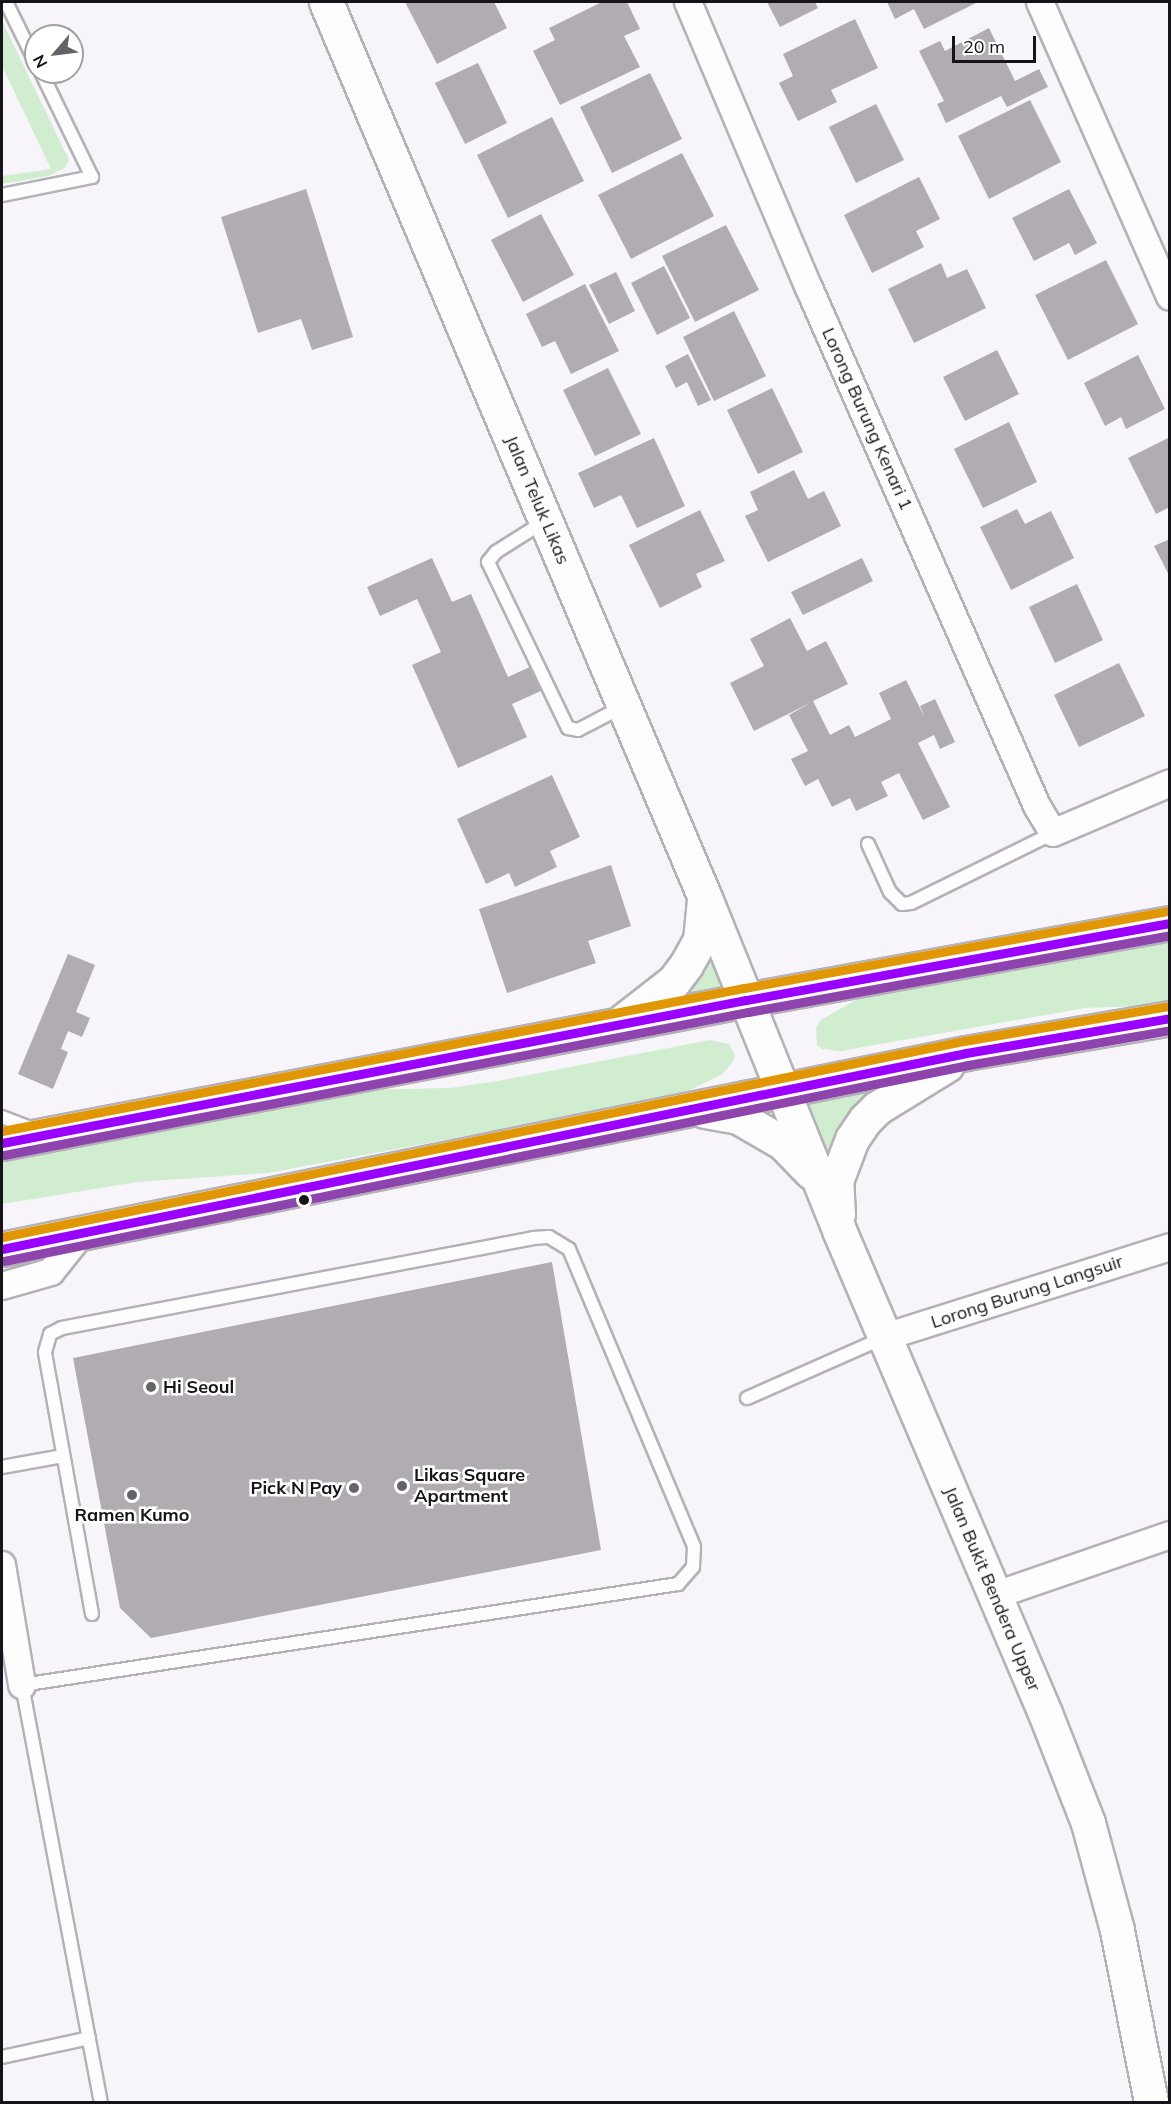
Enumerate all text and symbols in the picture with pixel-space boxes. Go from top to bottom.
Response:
north arrow [24,24,84,84]
scale bar [955,24,1039,62]
text: 20 m [963,35,1005,58]
text: N [28,51,52,72]
street label: Lorong Burung Kenari 1 [817,325,917,513]
street label: Jalan Teluk Likas [500,432,574,568]
unlabelled marker [298,1194,310,1206]
street label: Lorong Burung Langsuir [928,1251,1126,1333]
place label: Hi Seoul [163,1376,234,1398]
marker: Hi Seoul [144,1380,158,1394]
place label: Likas Square Apartment [414,1465,525,1508]
place label: Pick N Pay [250,1477,342,1499]
marker: Likas Square Apartment [395,1479,409,1493]
marker: Pick N Pay [347,1481,361,1495]
street label: Jalan Bukit Bendera Upper [939,1483,1045,1695]
marker: Ramen Kumo [125,1488,139,1502]
place label: Ramen Kumo [75,1504,189,1526]

